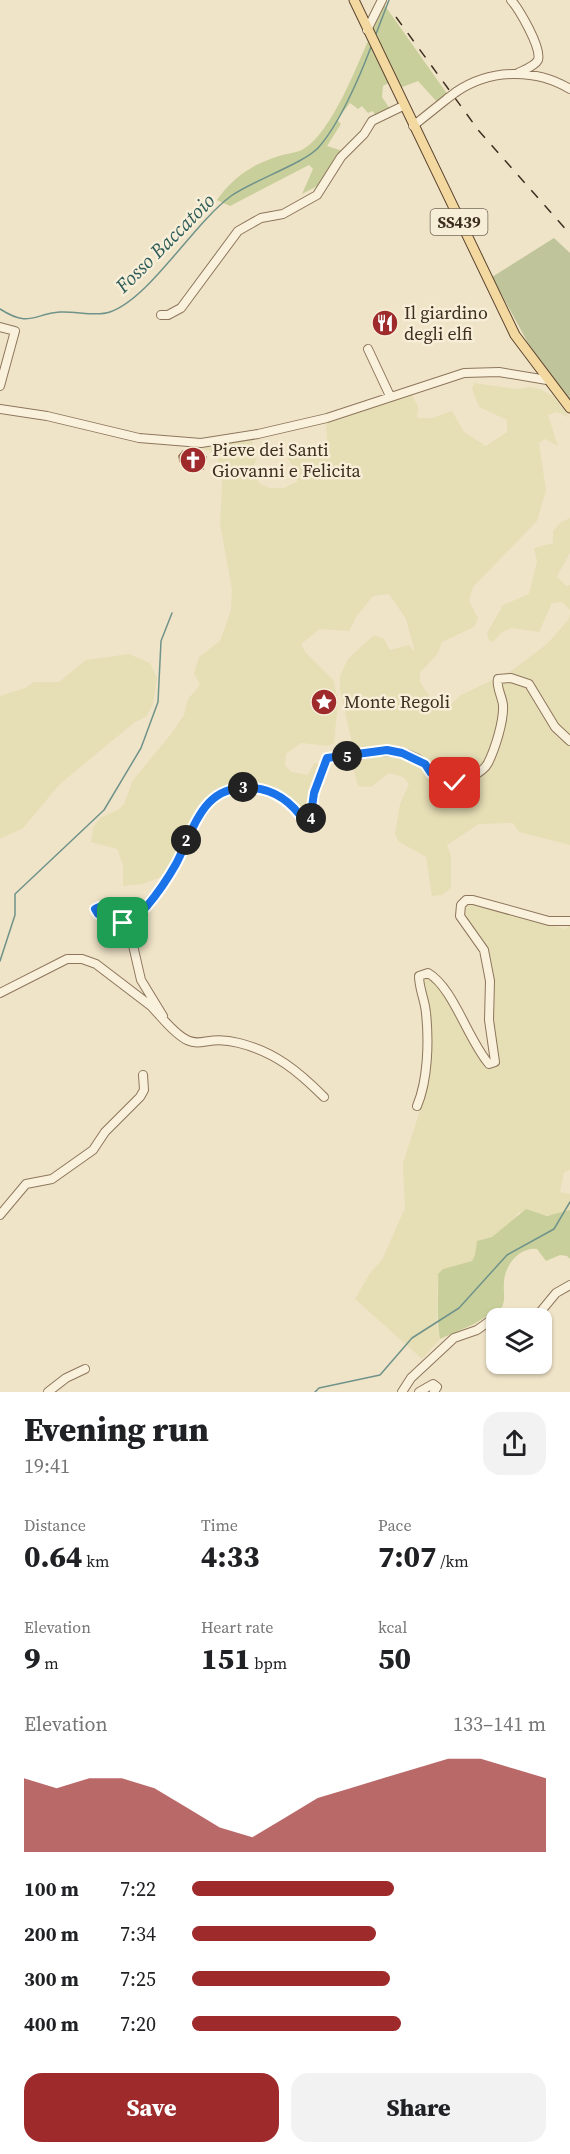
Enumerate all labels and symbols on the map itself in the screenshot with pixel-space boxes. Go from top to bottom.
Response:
water label: Fosso Baccatoio [108,187,221,300]
road number: SS439 [430,209,488,235]
place label: Il giardino degli elfi [404,300,488,346]
restaurant icon: Il giardino degli elfi [370,308,400,338]
place label: Pieve dei Santi Giovanni e Felicita [212,437,362,483]
church icon: Pieve dei Santi Giovanni e Felicita [178,445,208,475]
place icon: Monte Regoli [309,687,339,717]
place label: Monte Regoli [344,689,450,714]
pin: 5 [332,741,362,771]
pin [429,757,480,808]
pin: 3 [228,772,258,802]
pin: 4 [296,803,326,833]
pin: 2 [171,825,201,855]
pin [97,897,148,948]

